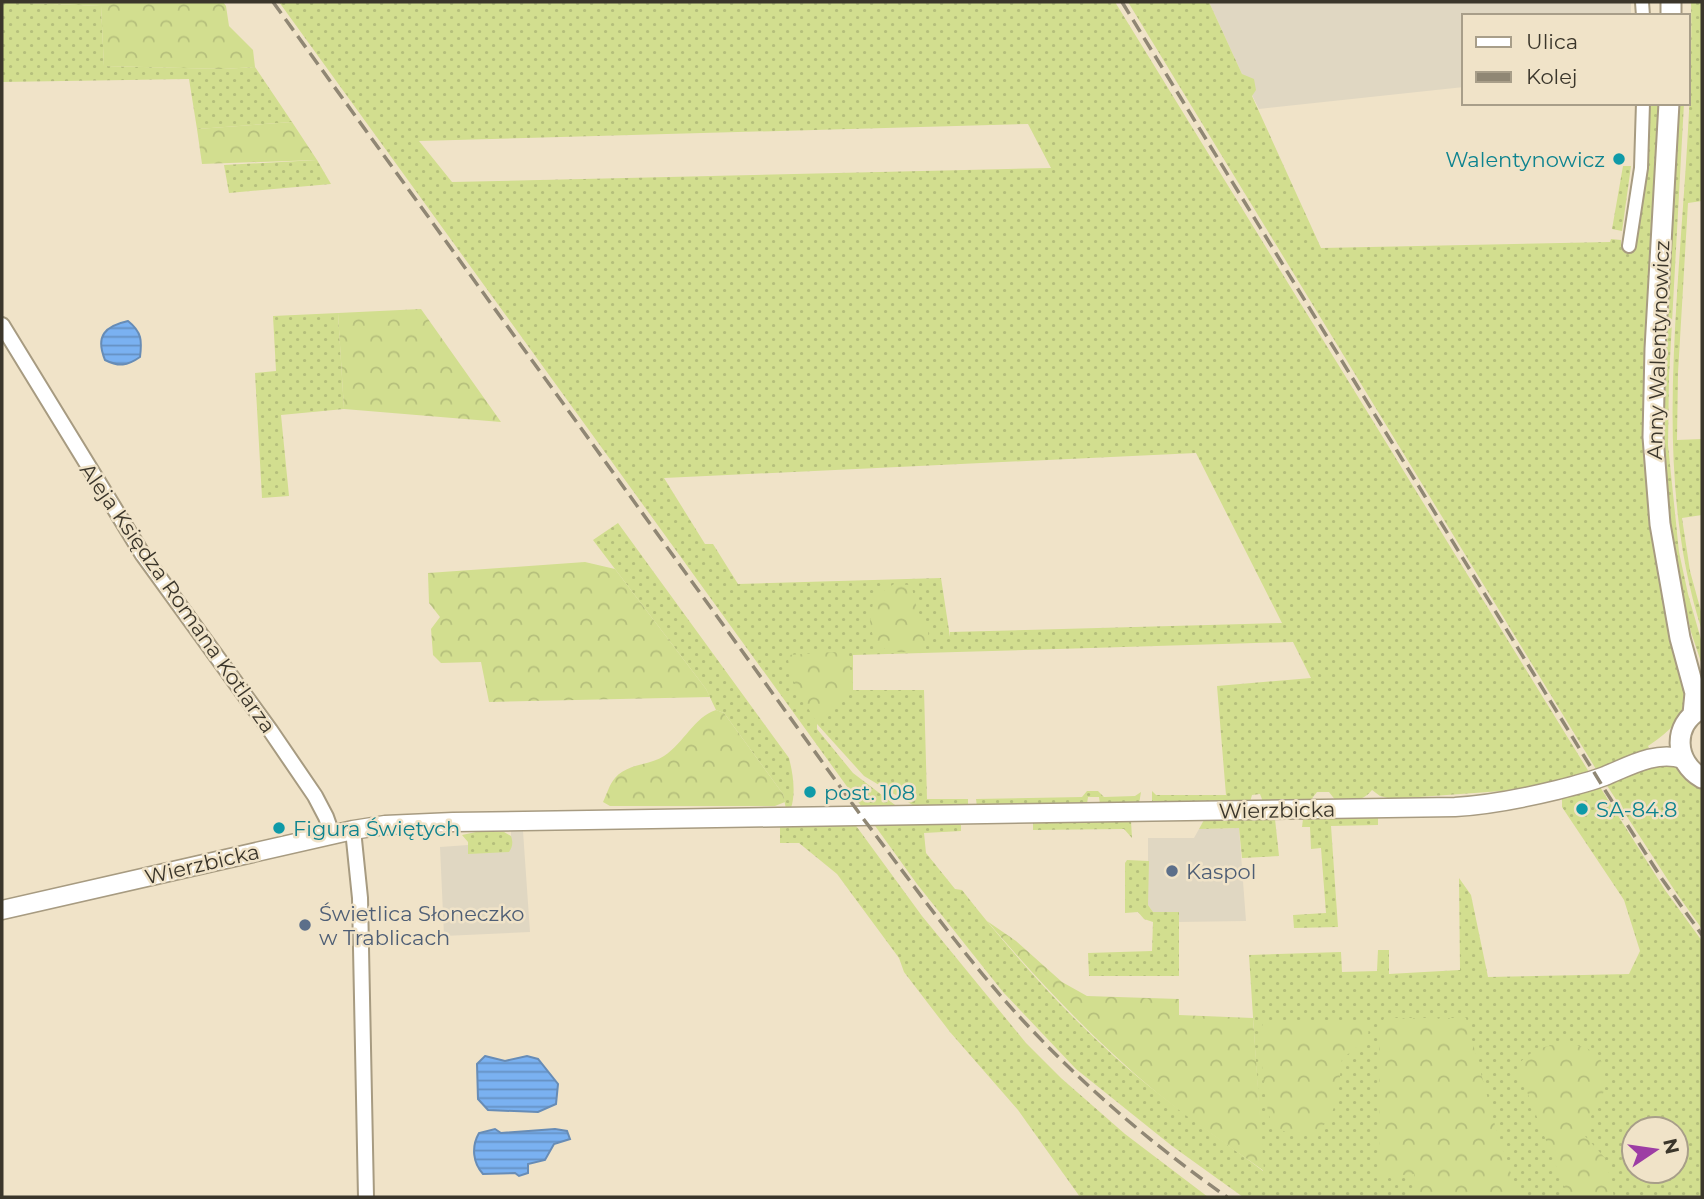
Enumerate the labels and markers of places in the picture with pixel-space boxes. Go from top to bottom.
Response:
place label: Walentynowicz [1445,147,1605,172]
marker: Walentynowicz [1611,151,1627,167]
place label: post. 108 [824,780,915,805]
marker: post. 108 [802,784,818,800]
place label: SA-84.8 [1596,797,1677,822]
marker: SA-84.8 [1574,801,1590,817]
place label: Figura Świętych [293,816,460,841]
marker: Figura Świętych [271,820,287,836]
place label: Kaspol [1186,859,1256,884]
marker: Kaspol [1164,863,1180,879]
place label: Świetlica Słoneczko w Trablicach [319,901,525,950]
marker: Świetlica Słoneczko w Trablicach [297,917,313,933]

